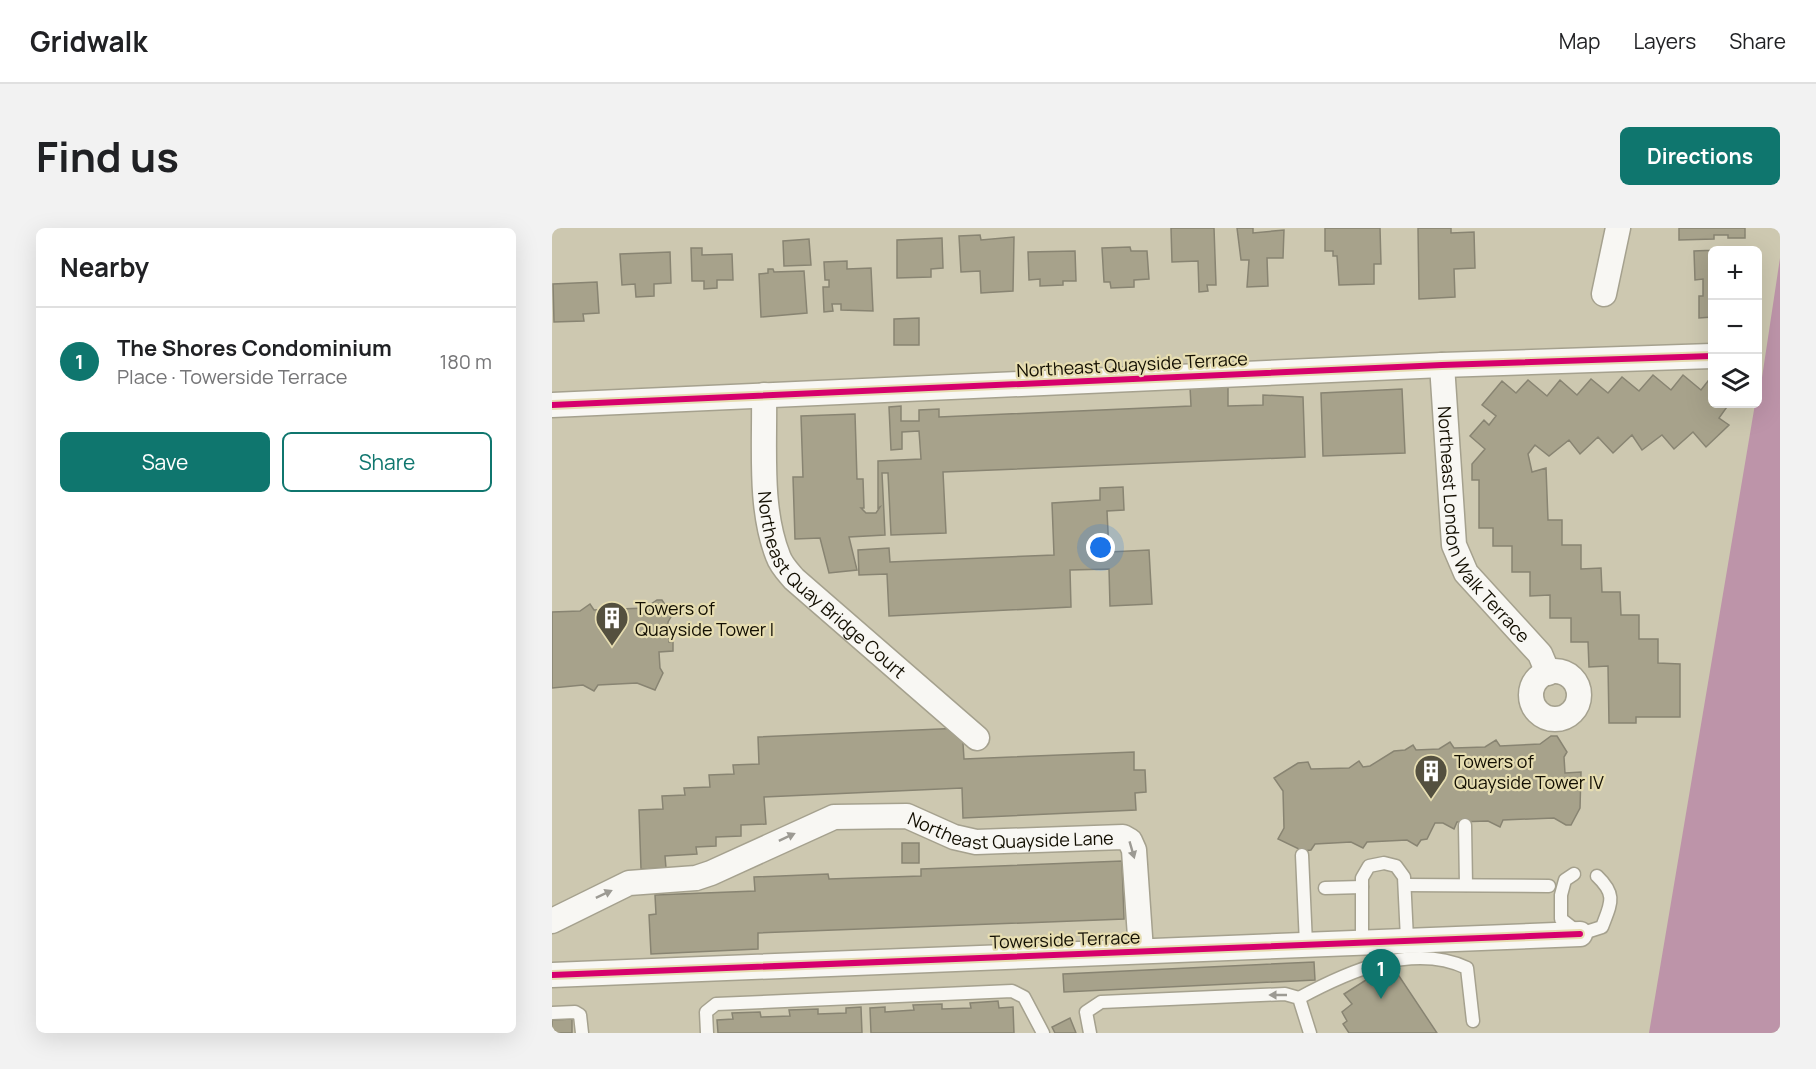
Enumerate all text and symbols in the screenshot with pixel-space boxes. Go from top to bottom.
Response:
text: Gridwalk [30,22,147,60]
text: Map [1559,27,1600,55]
text: Layers [1633,27,1696,55]
text: Share [1729,27,1786,55]
text: Find us [36,127,179,185]
button: Directions [1620,127,1780,185]
map controls [1708,246,1762,408]
button: + [1708,246,1762,300]
text: Nearby [60,249,149,285]
button: − [1708,300,1762,354]
text: The Shores Condominium [117,333,392,363]
street label: Northeast Quayside Terrace [1016,346,1248,382]
text: 1 [75,348,84,375]
text: 180 m [439,348,492,375]
button: layers [1708,354,1762,408]
text: Place · Towerside Terrace [117,363,347,390]
street label: Northeast London Walk Terrace [1433,405,1536,648]
button: Save [60,432,270,492]
button: Share [282,432,492,492]
street label: Northeast Quay Bridge Court [753,490,911,683]
your location [1086,533,1115,562]
place label: Towers of Quayside Tower I [635,596,774,641]
building icon: Towers of Quayside Tower I [594,600,630,647]
place label: Towers of Quayside Tower IV [1454,749,1604,794]
building icon: Towers of Quayside Tower IV [1413,753,1449,800]
street label: Northeast Quayside Lane [904,806,1114,854]
one-way arrow [779,833,796,842]
one-way arrow [1128,841,1137,859]
one-way arrow [595,890,612,899]
street label: Towerside Terrace [989,924,1141,954]
pin: 1 [1362,950,1400,999]
one-way arrow [1268,990,1287,1000]

